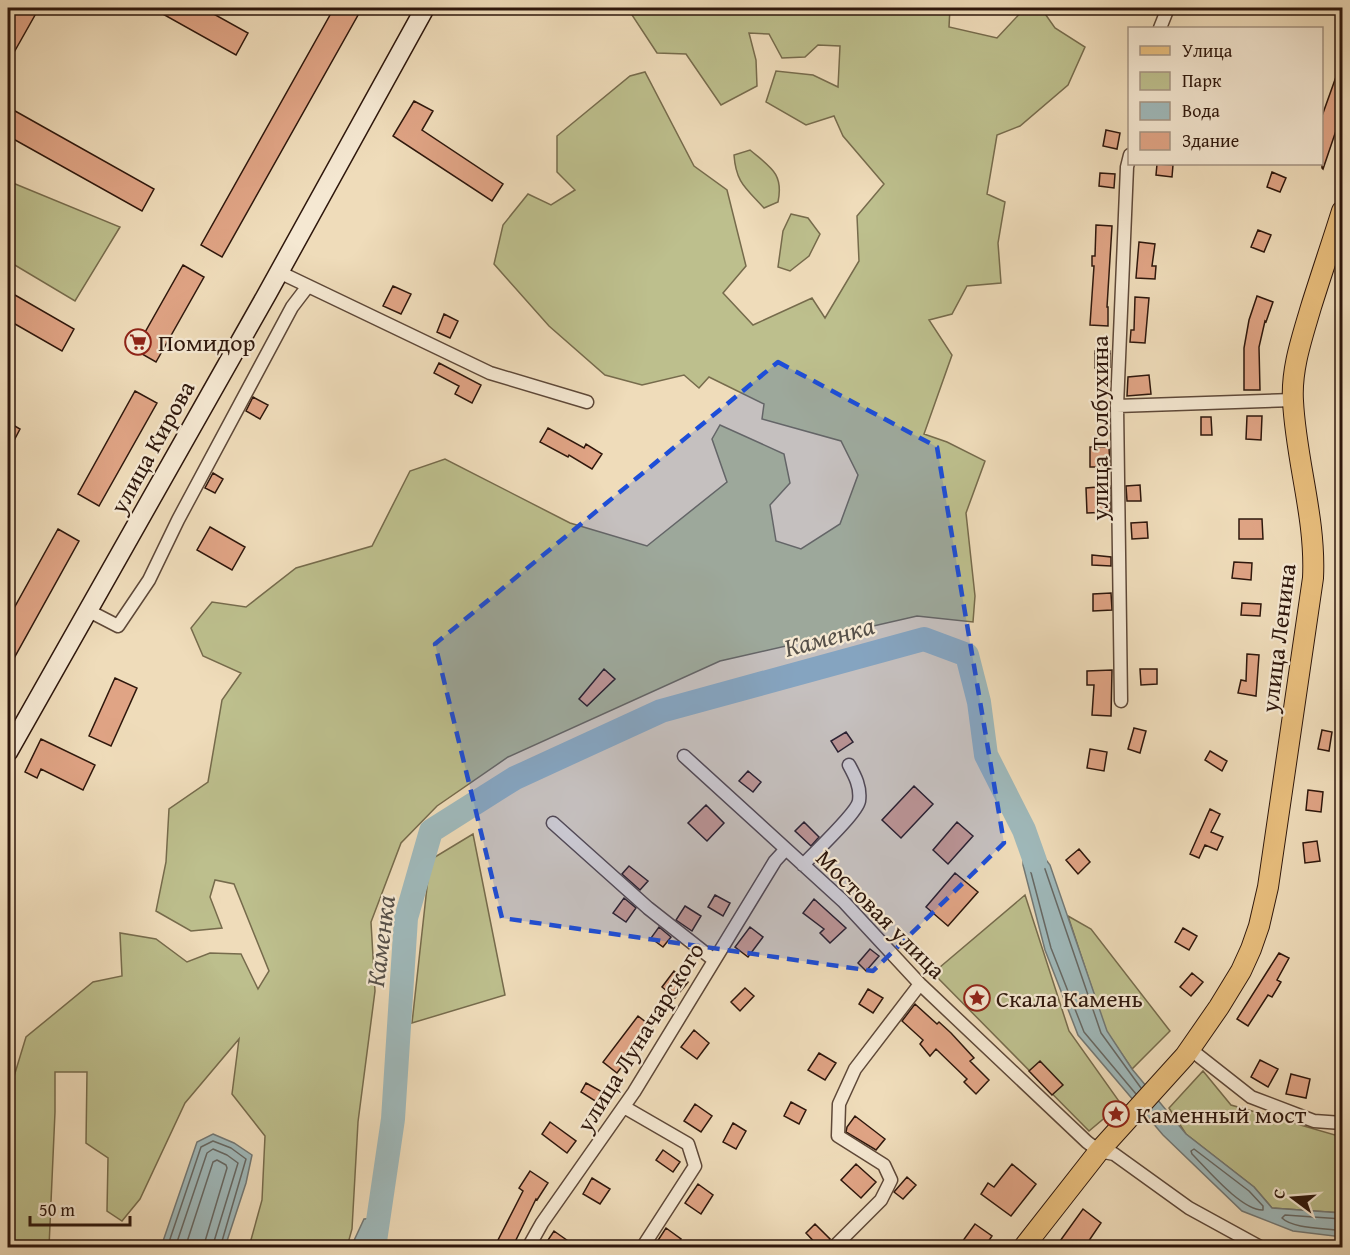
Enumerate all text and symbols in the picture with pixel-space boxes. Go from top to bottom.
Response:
legend [1128,27,1323,165]
text: Улица [1182,37,1233,64]
text: Парк [1182,67,1222,94]
text: Вода [1182,97,1220,124]
text: Здание [1182,127,1239,154]
place label: Помидор [158,325,255,360]
supermarket icon: Помидор [123,327,153,357]
street label: улица Толбухина [1082,335,1117,522]
street label: улица Кирова [100,374,203,521]
street label: улица Ленина [1251,561,1305,716]
water label: Каменка [780,605,878,667]
street label: Мостовая улица [808,841,954,987]
water label: Каменка [355,893,405,989]
street label: улица Луначарского [567,935,713,1140]
place label: Скала Камень [996,981,1143,1016]
place icon: Скала Камень [962,983,992,1013]
place label: Каменный мост [1136,1097,1307,1132]
place icon: Каменный мост [1101,1099,1131,1129]
north arrow [1263,1168,1323,1228]
text: С [1266,1186,1291,1202]
scale bar [30,1189,130,1227]
text: 50 m [39,1196,75,1223]

